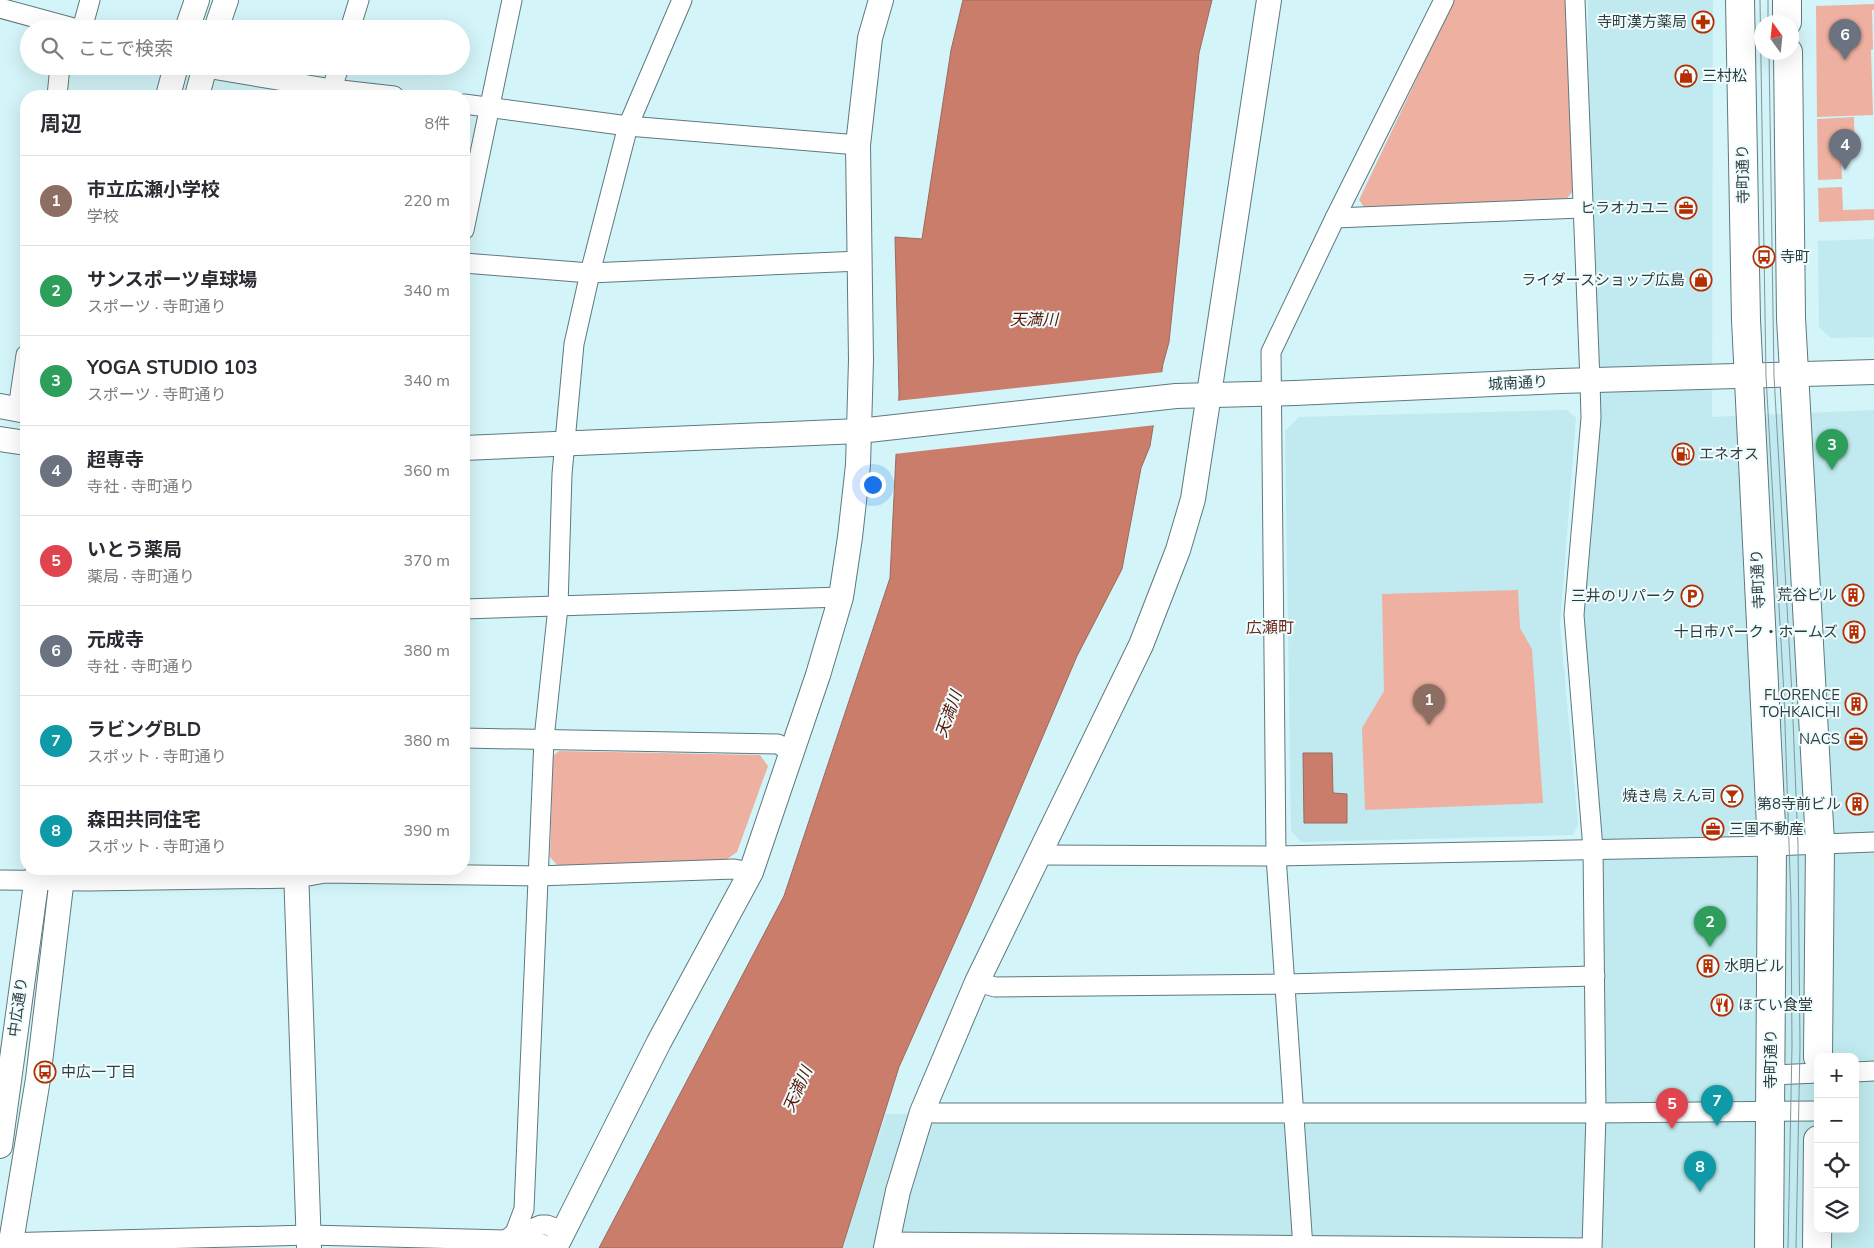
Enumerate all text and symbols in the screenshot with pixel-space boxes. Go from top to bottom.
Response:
pharmacy icon: 寺町漢方薬局 [1691,10,1715,34]
place label: 寺町漢方薬局 [1597,12,1687,32]
north arrow [1754,15,1799,60]
pin: 6 [1829,19,1861,60]
search box [20,20,470,75]
icon: search [38,34,66,62]
text: ここで検索 [78,36,173,62]
shop icon: 三村松 [1674,64,1698,88]
place label: 三村松 [1702,66,1747,86]
text: 周辺 [40,110,82,138]
text: 8件 [424,113,450,135]
pin: 4 [1829,129,1861,170]
street label: 寺町通り [1732,144,1754,204]
text: 市立広瀬小学校 [87,177,220,203]
text: 1 [51,190,61,212]
text: 220 m [403,190,450,212]
office icon: ヒラオカユニ [1674,196,1698,220]
place label: ヒラオカユニ [1580,198,1670,218]
text: 学校 [87,206,119,228]
bus stop icon: 寺町 [1752,245,1776,269]
place label: 寺町 [1780,247,1810,267]
text: サンスポーツ卓球場 [87,267,257,293]
shop icon: ライダースショップ広島 [1689,268,1713,292]
place label: ライダースショップ広島 [1521,270,1685,290]
text: 2 [51,280,61,302]
text: 340 m [403,280,450,302]
text: スポーツ · 寺町通り [87,296,227,318]
water label: 天満川 [1010,309,1060,331]
text: YOGA STUDIO 103 [87,355,258,381]
text: 3 [51,370,61,392]
text: 340 m [403,370,450,392]
street label: 城南通り [1488,371,1548,395]
text: スポーツ · 寺町通り [87,384,227,406]
pin: 3 [1816,429,1848,470]
fuel station icon: エネオス [1671,442,1695,466]
place label: エネオス [1699,444,1759,464]
text: 超専寺 [87,447,144,473]
text: 4 [51,460,61,482]
text: 360 m [403,460,450,482]
your location [860,472,886,498]
text: 寺社 · 寺町通り [87,476,195,498]
text: いとう薬局 [87,537,182,563]
street label: 寺町通り [1746,549,1770,609]
text: 5 [51,550,61,572]
text: 370 m [403,550,450,572]
text: 薬局 · 寺町通り [87,566,195,588]
building icon: 荒谷ビル [1841,583,1865,607]
parking icon: 三井のリパーク [1680,584,1704,608]
place label: 荒谷ビル [1777,585,1837,605]
place label: 三井のリパーク [1571,586,1676,606]
district label: 広瀬町 [1246,617,1294,639]
building icon: 十日市パーク・ホームズ [1842,620,1866,644]
place label: 十日市パーク・ホームズ [1674,622,1838,642]
text: 元成寺 [87,627,144,653]
text: 6 [51,640,61,662]
text: 380 m [403,640,450,662]
text: 寺社 · 寺町通り [87,656,195,678]
pin: 1 [1413,684,1445,725]
place label: FLORENCE TOHKAICHI [1760,685,1840,722]
water label: 天満川 [930,686,968,741]
building icon: FLORENCE TOHKAICHI [1844,692,1868,716]
text: ラビングBLD [87,717,201,743]
office icon: NACS [1844,727,1868,751]
place label: NACS [1799,729,1840,749]
text: 7 [51,730,61,752]
text: 380 m [403,730,450,752]
text: スポット · 寺町通り [87,746,227,768]
bar icon: 焼き鳥 えん司 [1720,784,1744,808]
place label: 焼き鳥 えん司 [1622,786,1716,806]
building icon: 第8寺前ビル [1845,792,1869,816]
place label: 第8寺前ビル [1757,794,1841,814]
text: 森田共同住宅 [87,807,201,833]
office icon: 三国不動産 [1701,817,1725,841]
place label: 三国不動産 [1729,819,1804,839]
text: 8 [51,820,61,842]
text: 390 m [403,820,450,842]
text: スポット · 寺町通り [87,836,227,858]
pin: 2 [1694,906,1726,947]
building icon: 水明ビル [1696,954,1720,978]
place label: 水明ビル [1724,956,1784,976]
street label: 中広通り [4,976,32,1038]
restaurant icon: ほてい食堂 [1710,993,1734,1017]
place label: ほてい食堂 [1738,995,1813,1015]
street label: 寺町通り [1761,1029,1781,1089]
map controls [1814,1053,1859,1233]
button: + [1814,1053,1859,1098]
bus stop icon: 中広一丁目 [33,1060,57,1084]
water label: 天満川 [778,1061,819,1116]
place label: 中広一丁目 [61,1062,136,1082]
pin: 7 [1701,1085,1733,1126]
pin: 5 [1656,1088,1688,1129]
button: − [1814,1098,1859,1143]
button: locate [1814,1143,1859,1188]
pin: 8 [1684,1151,1716,1192]
button: layers [1814,1188,1859,1233]

